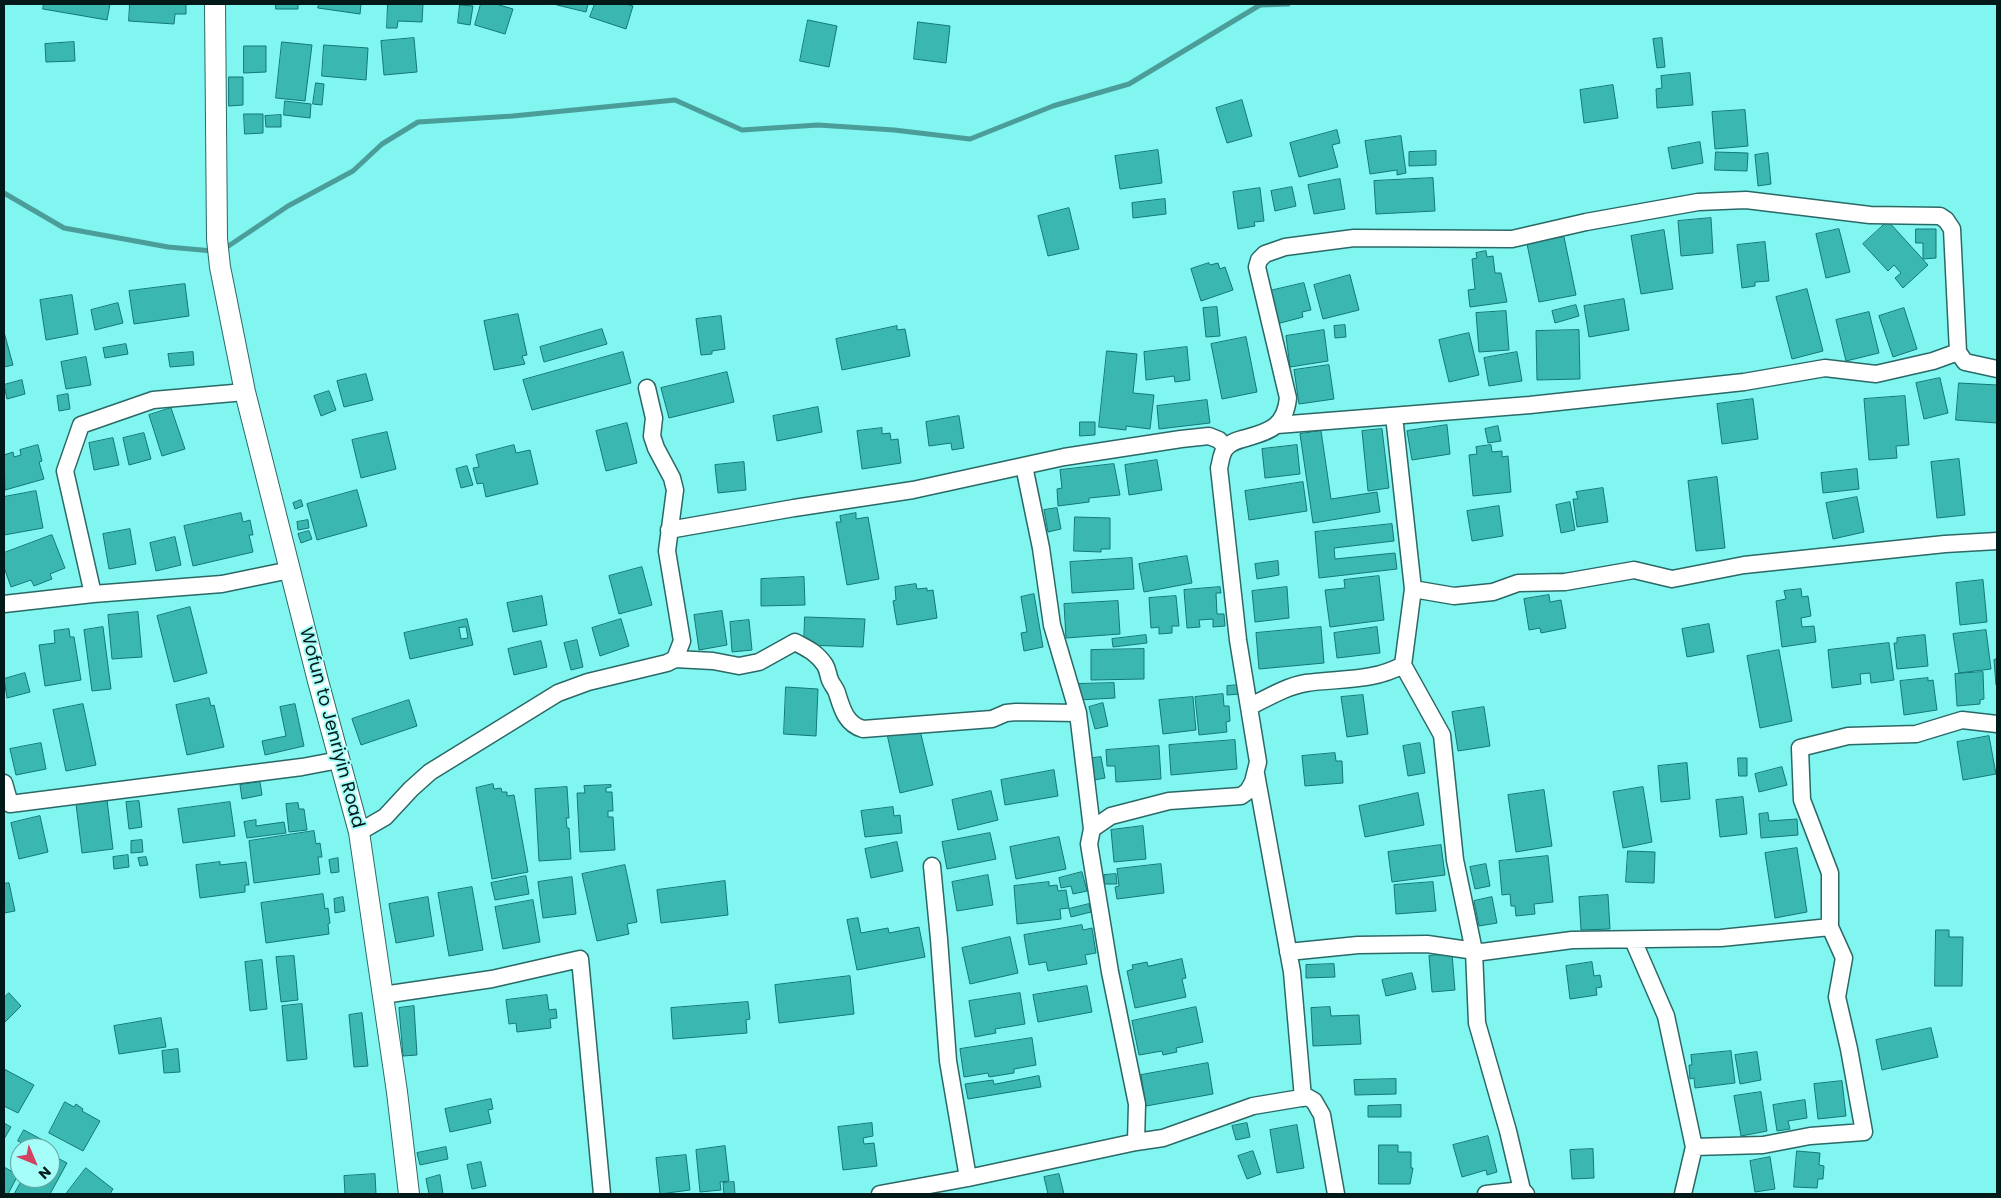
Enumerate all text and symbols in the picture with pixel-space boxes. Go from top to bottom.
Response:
street label: Wofun to Jenriyin Road [294,625,368,831]
north arrow [10,1138,60,1188]
text: N [34,1162,56,1184]

